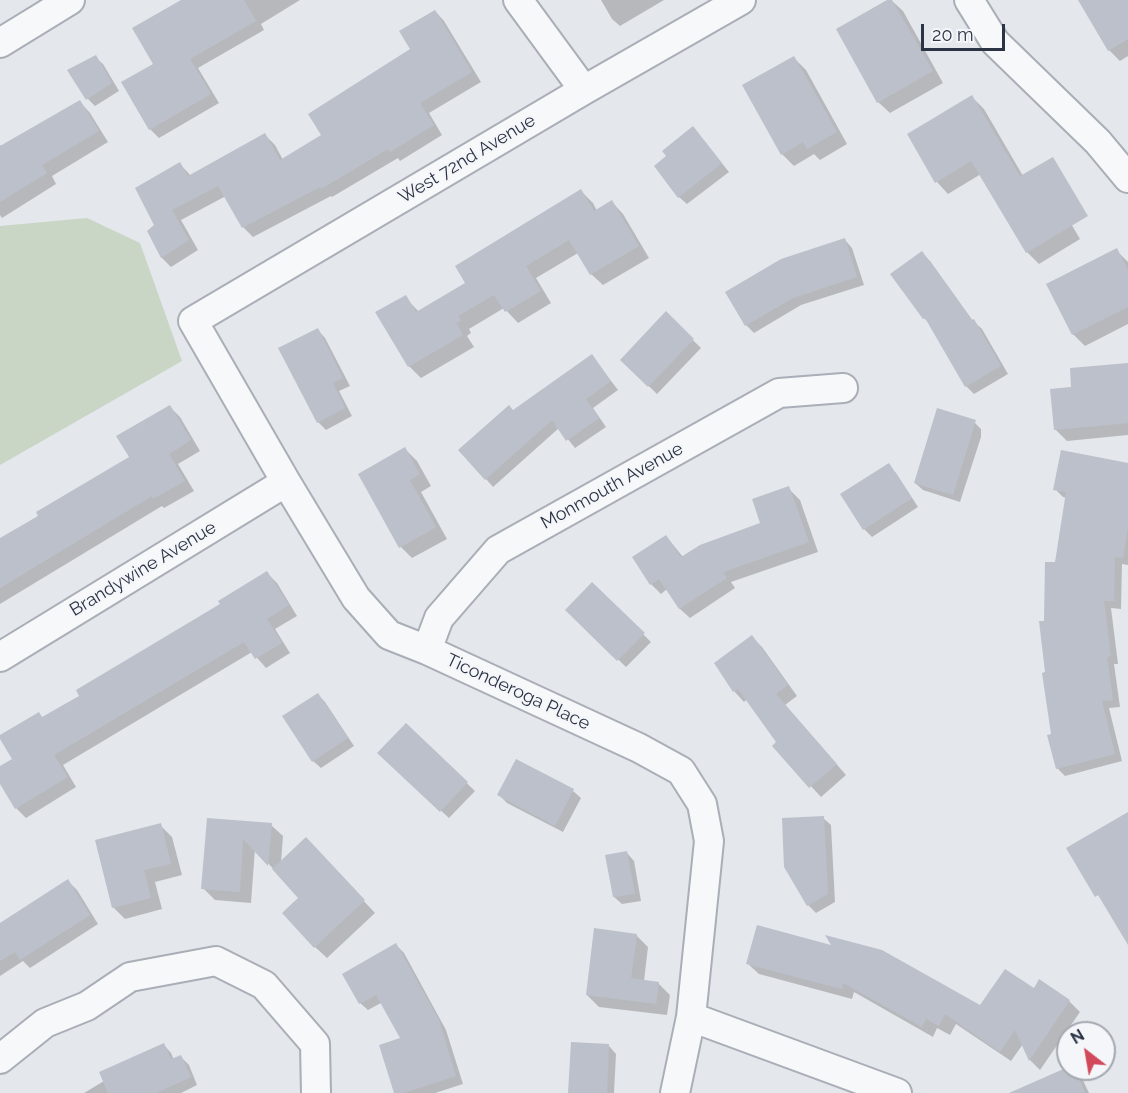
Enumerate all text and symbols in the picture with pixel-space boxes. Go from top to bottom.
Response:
scale bar [924,12,1008,50]
text: 20 m [932,24,974,45]
street label: West 72nd Avenue [395,110,539,208]
street label: Monmouth Avenue [537,438,687,534]
street label: Brandywine Avenue [66,517,220,621]
street label: Ticonderoga Place [443,649,593,735]
north arrow [1056,1021,1116,1081]
text: N [1067,1026,1088,1048]

